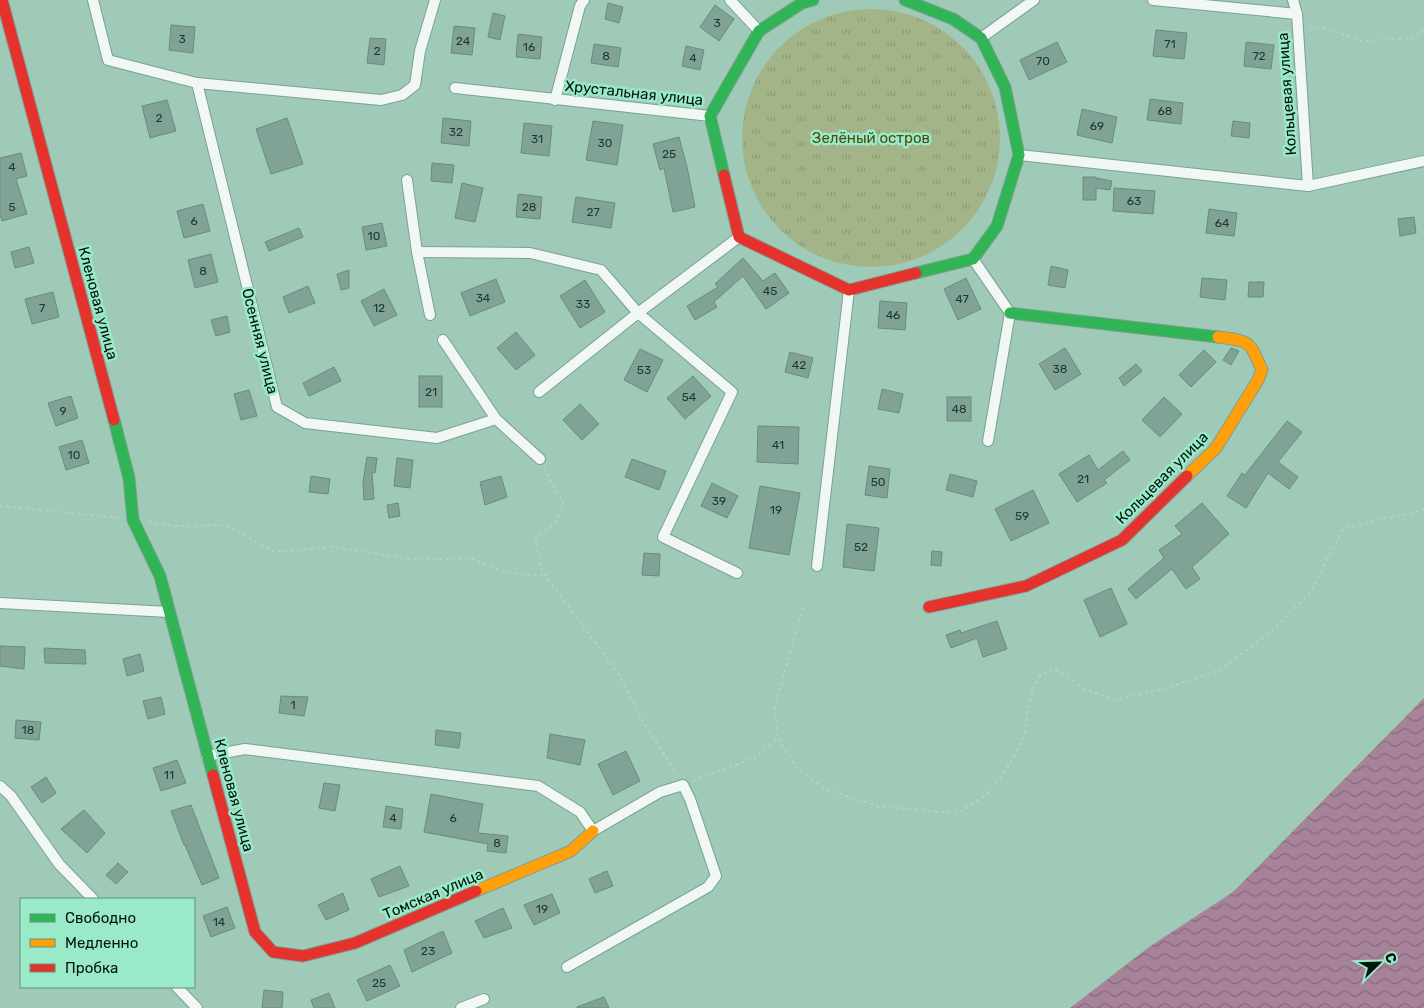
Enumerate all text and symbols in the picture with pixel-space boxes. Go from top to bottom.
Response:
house number: 3 [713,16,721,30]
house number: 3 [178,32,186,46]
street label: Кольцевая улица [1274,32,1300,156]
house number: 24 [456,34,471,48]
house number: 71 [1164,37,1176,51]
house number: 16 [523,40,535,54]
house number: 2 [373,44,381,58]
house number: 8 [602,49,610,63]
house number: 72 [1252,49,1266,63]
house number: 4 [689,51,697,65]
house number: 70 [1036,54,1050,68]
street label: Хрустальная улица [564,77,704,109]
house number: 68 [1158,104,1172,118]
house number: 2 [155,111,163,125]
house number: 69 [1090,119,1104,133]
house number: 32 [449,125,463,139]
park label: Зелёный остров [812,129,930,147]
house number: 31 [531,132,543,146]
house number: 30 [598,136,612,150]
house number: 25 [662,147,676,161]
house number: 4 [8,160,16,174]
house number: 63 [1127,194,1141,208]
house number: 5 [8,200,16,214]
house number: 28 [522,200,536,214]
house number: 27 [586,205,600,219]
house number: 6 [190,214,198,228]
house number: 64 [1215,216,1230,230]
house number: 10 [368,229,380,243]
street label: Кленовая улица [74,245,122,361]
house number: 8 [199,264,207,278]
house number: 45 [763,284,777,298]
street label: Осенняя улица [238,286,282,396]
house number: 34 [476,291,491,305]
house number: 47 [955,292,969,306]
house number: 33 [576,297,590,311]
house number: 7 [39,301,45,315]
house number: 12 [373,301,385,315]
house number: 46 [886,308,900,322]
house number: 42 [792,358,806,372]
house number: 38 [1053,362,1067,376]
house number: 53 [637,363,651,377]
house number: 21 [425,385,437,399]
house number: 54 [682,390,697,404]
house number: 48 [951,402,967,416]
house number: 9 [59,404,67,418]
street label: Кольцевая улица [1112,428,1212,528]
house number: 41 [772,438,784,452]
house number: 10 [68,448,80,462]
house number: 21 [1077,472,1089,486]
house number: 50 [871,475,885,489]
house number: 39 [712,494,726,508]
house number: 19 [770,503,782,517]
house number: 59 [1015,509,1029,523]
house number: 52 [854,540,868,554]
house number: 1 [290,698,296,712]
house number: 18 [22,723,34,737]
street label: Кленовая улица [210,737,258,853]
house number: 11 [164,768,174,782]
house number: 4 [389,811,397,825]
house number: 6 [449,811,457,825]
house number: 8 [493,836,501,850]
street label: Томская улица [380,865,486,923]
legend [20,898,195,988]
house number: 19 [536,902,548,916]
text: Свободно [65,909,136,927]
house number: 14 [213,915,226,929]
text: Медленно [65,934,138,952]
north arrow [1354,938,1404,988]
house number: 23 [421,944,435,958]
text: С [1381,950,1400,966]
text: Пробка [65,959,118,977]
house number: 25 [372,976,386,990]

